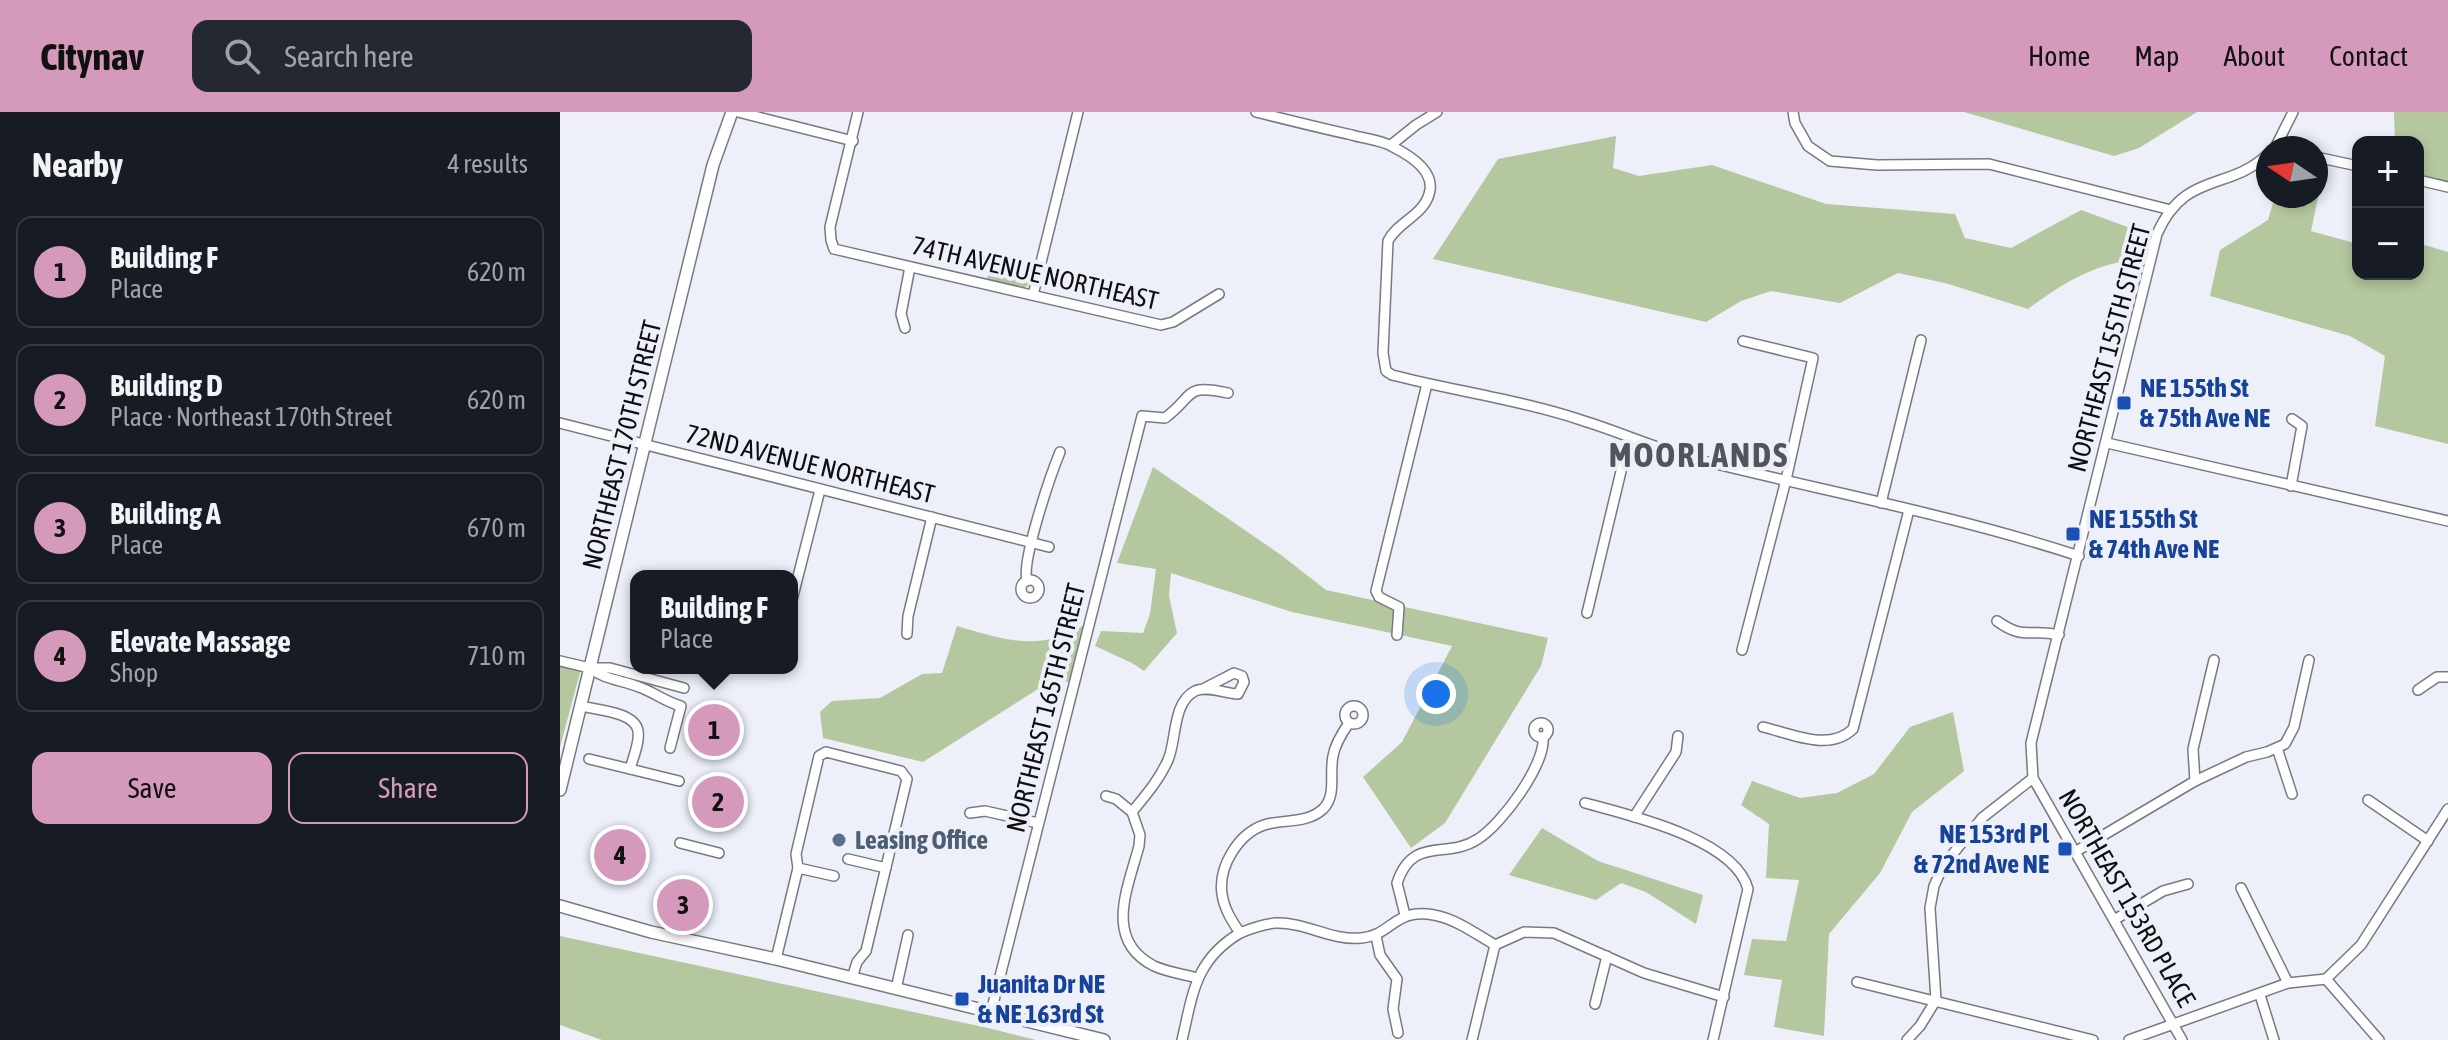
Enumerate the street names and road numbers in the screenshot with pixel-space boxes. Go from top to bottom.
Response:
street label: NORTHEAST 155TH STREET [2061,220,2157,475]
street label: 74TH AVENUE NORTHEAST [909,230,1162,316]
street label: NORTHEAST 170TH STREET [577,317,668,573]
street label: 72ND AVENUE NORTHEAST [682,419,938,510]
street label: NORTHEAST 165TH STREET [1001,580,1092,836]
street label: NORTHEAST 153RD PLACE [2053,784,2201,1012]

